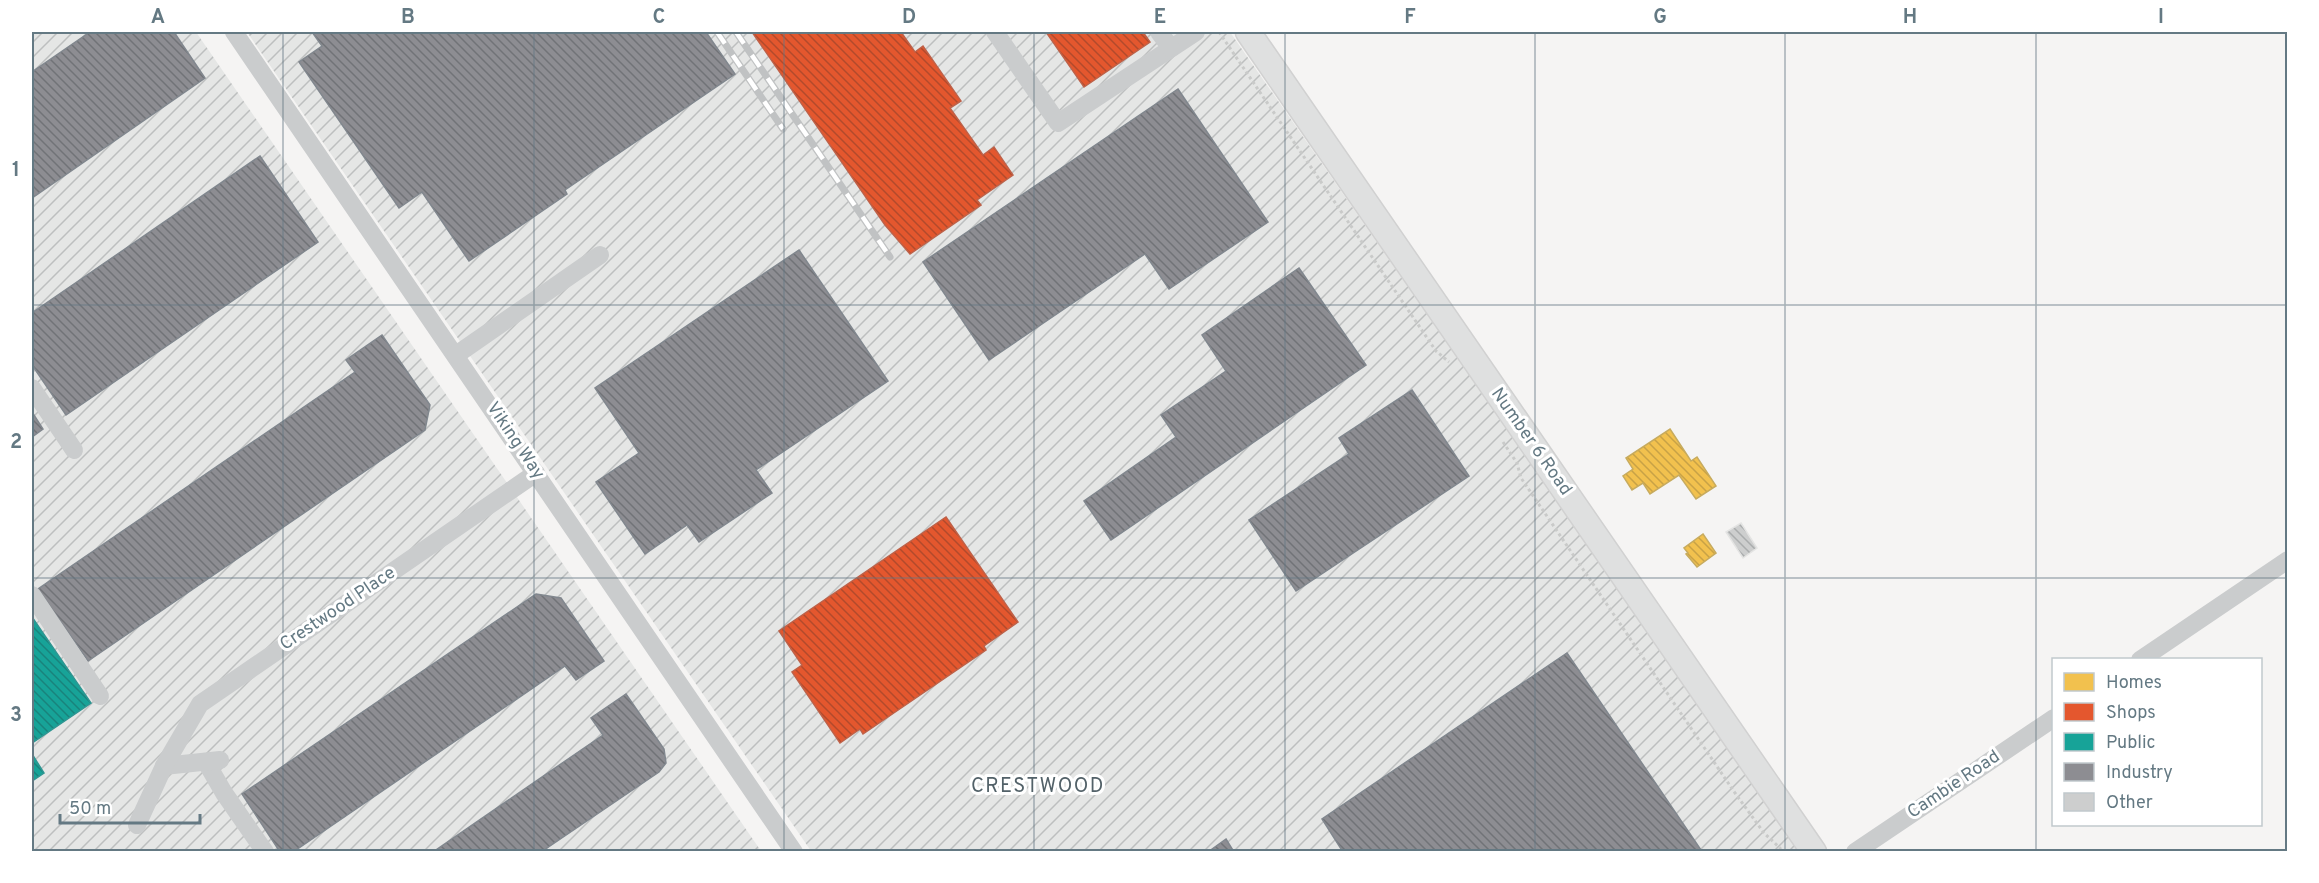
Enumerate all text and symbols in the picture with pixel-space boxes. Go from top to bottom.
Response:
text: A [151,5,165,31]
text: B [401,5,415,31]
text: C [653,5,665,31]
text: D [902,5,916,31]
text: E [1154,5,1166,31]
text: F [1404,5,1416,31]
text: G [1653,5,1667,31]
text: H [1903,5,1917,31]
text: I [2158,5,2164,31]
text: 1 [12,158,20,184]
street label: Number 6 Road [1485,384,1577,500]
street label: Viking Way [481,398,549,484]
text: 2 [10,430,22,456]
street label: Crestwood Place [276,562,400,656]
legend [2052,658,2262,826]
text: Homes [2106,672,2162,695]
text: Shops [2106,702,2156,725]
text: 3 [10,703,22,729]
text: Public [2106,732,2156,755]
street label: Cambie Road [1903,746,2005,824]
text: Industry [2106,762,2173,785]
district label: CRESTWOOD [971,774,1105,800]
scale bar [60,787,200,825]
text: Other [2106,792,2153,815]
text: 50 m [69,798,111,821]

